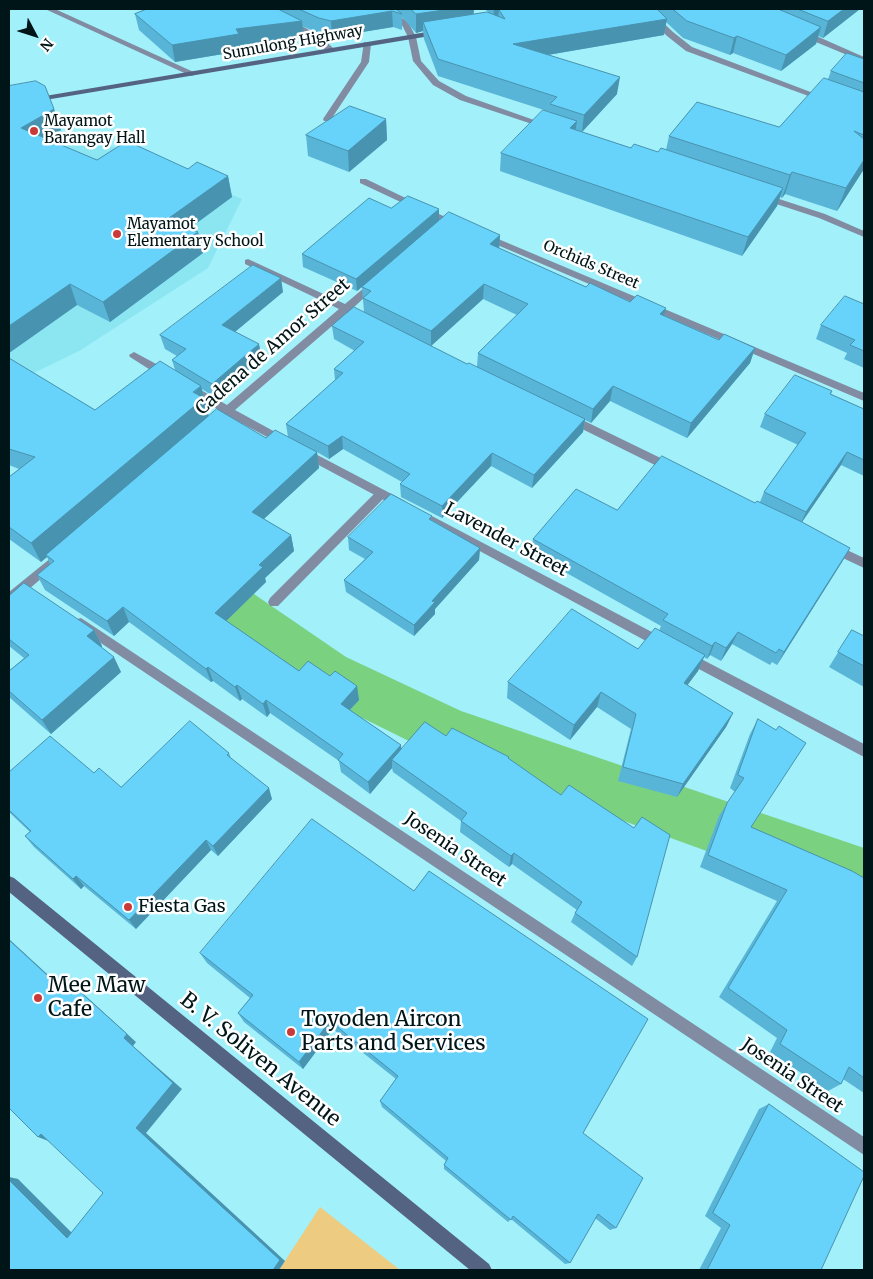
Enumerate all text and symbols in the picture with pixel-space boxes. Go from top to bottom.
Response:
north arrow [10,10,60,60]
street label: Sumulong Highway [222,22,364,64]
text: N [36,35,57,55]
place label: Mayamot Barangay Hall [44,113,145,148]
marker: Mayamot Barangay Hall [28,125,40,137]
place label: Mayamot Elementary School [127,216,264,251]
marker: Mayamot Elementary School [111,228,123,240]
street label: Orchids Street [540,237,642,293]
street label: Cadena de Amor Street [191,274,355,420]
street label: Lavender Street [441,498,571,582]
street label: Josenia Street [400,808,510,892]
place label: Fiesta Gas [138,896,226,918]
marker: Fiesta Gas [122,901,134,913]
place label: Mee Maw Cafe [48,973,146,1023]
street label: B. V. Soliven Avenue [175,988,345,1132]
marker: Mee Maw Cafe [32,992,44,1004]
place label: Toyoden Aircon Parts and Services [301,1007,485,1057]
marker: Toyoden Aircon Parts and Services [285,1026,297,1038]
street label: Josenia Street [737,1034,847,1118]

